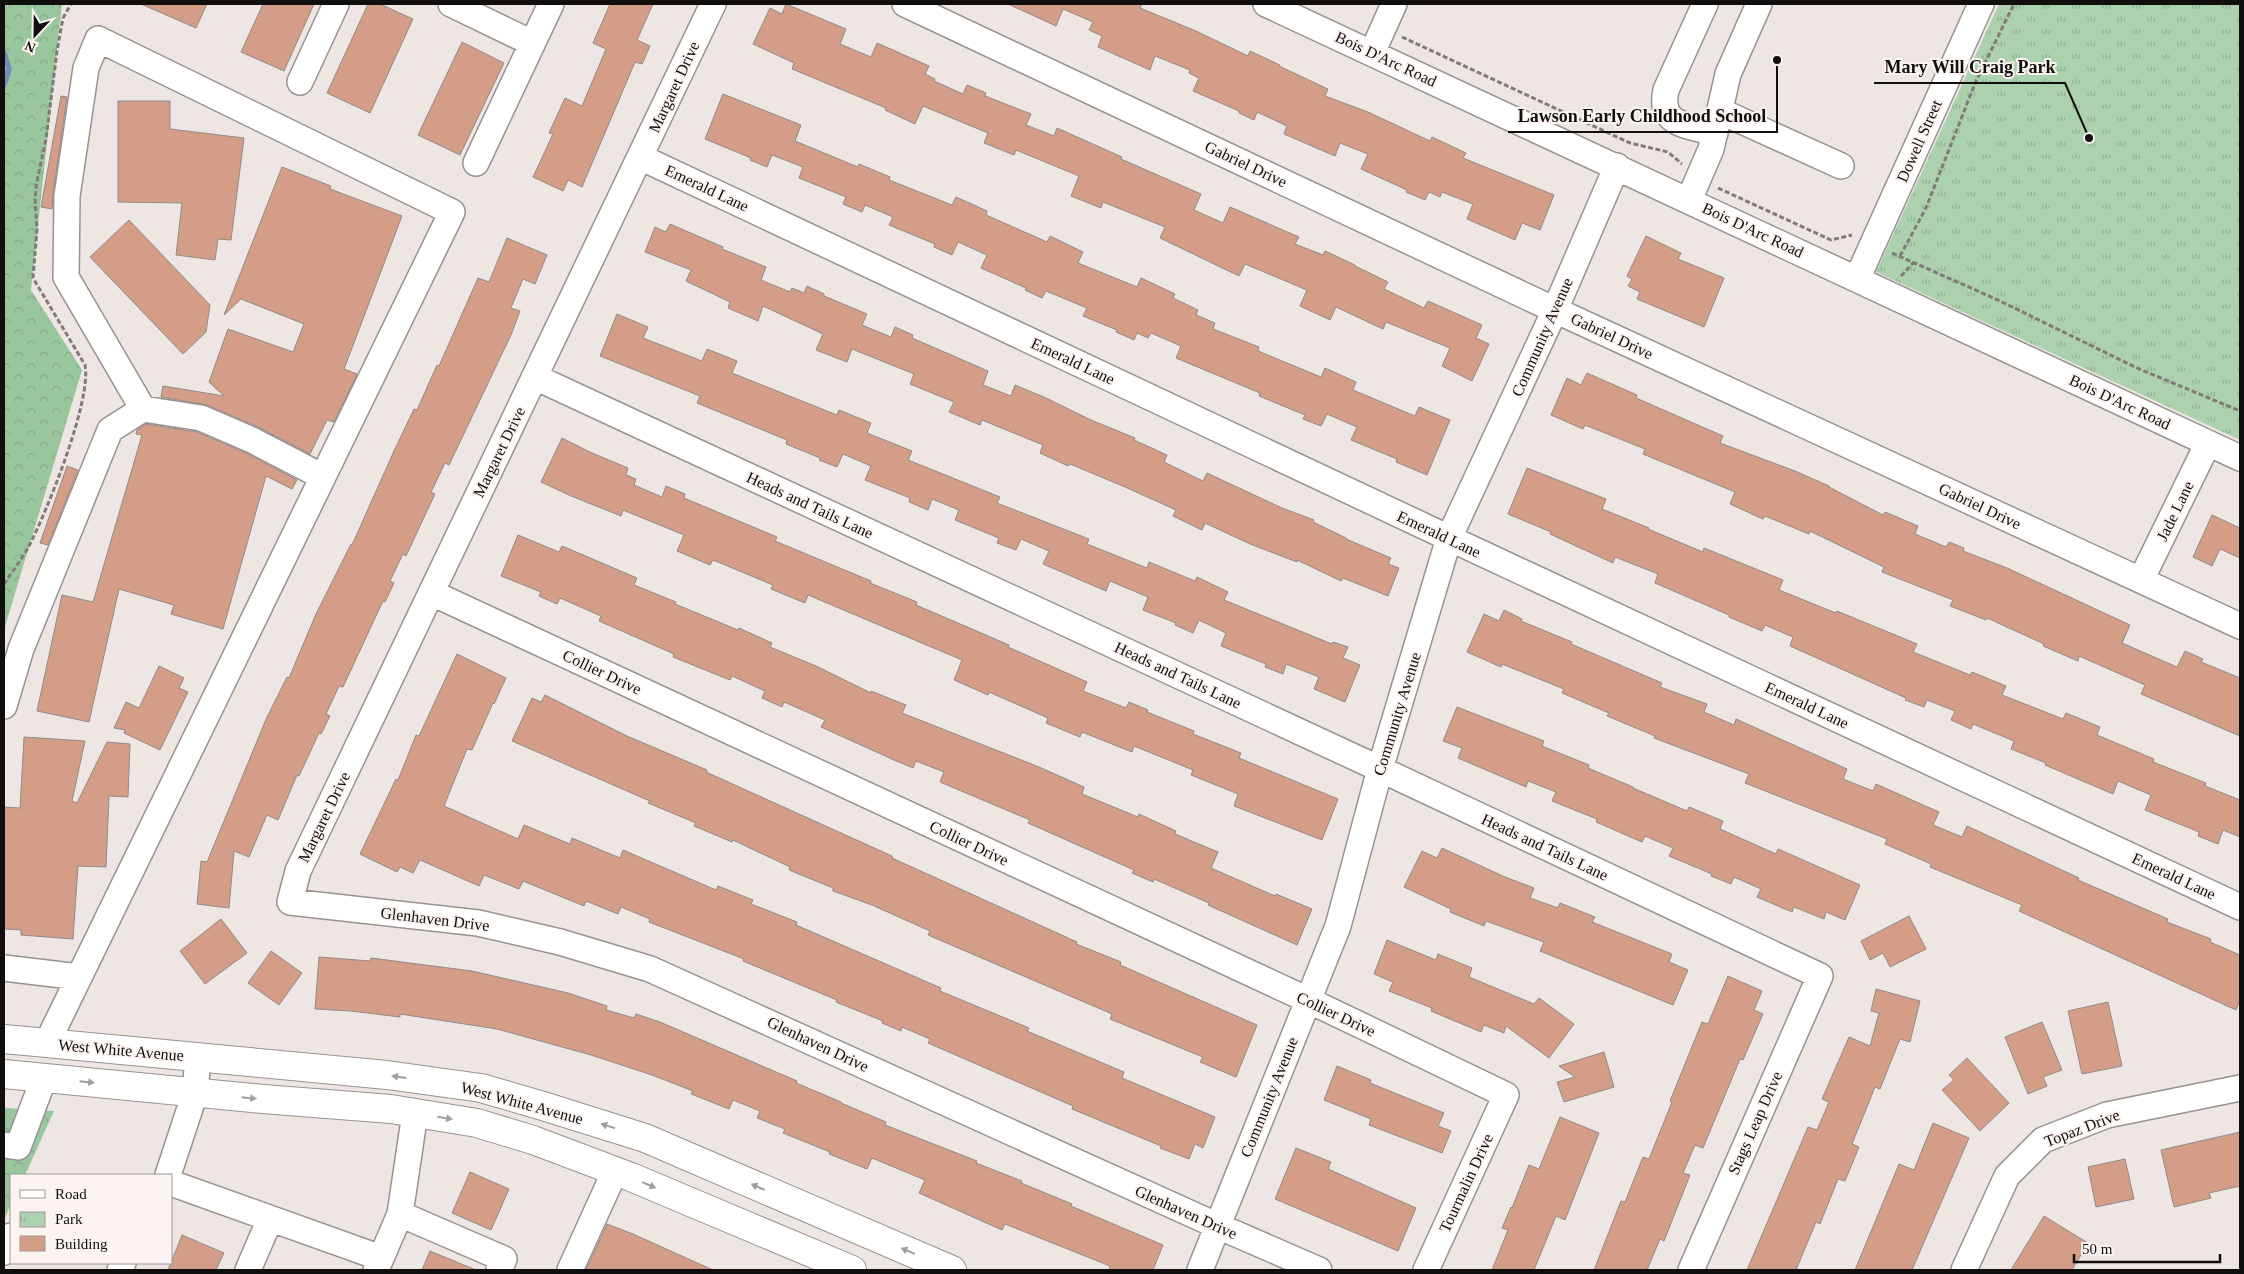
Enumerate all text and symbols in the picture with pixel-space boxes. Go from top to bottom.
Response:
north arrow [10,10,60,60]
street label: Bois D'Arc Road [1333,28,1439,90]
text: N [23,38,38,55]
street label: Margaret Drive [645,39,703,136]
callout: Mary Will Craig Park [1874,50,2065,83]
text: Mary Will Craig Park [1885,57,2055,77]
street label: Dowell Street [1893,97,1945,185]
callout: Lawson Early Childhood School [1508,99,1777,132]
text: Lawson Early Childhood School [1518,106,1766,126]
street label: Gabriel Drive [1202,138,1290,190]
street label: Emerald Lane [663,161,751,215]
street label: Bois D'Arc Road [1700,199,1806,261]
street label: Community Avenue [1508,275,1577,399]
street label: Gabriel Drive [1568,310,1656,362]
street label: Emerald Lane [1029,334,1117,388]
street label: Bois D'Arc Road [2067,371,2173,433]
street label: Margaret Drive [470,404,529,501]
street label: Heads and Tails Lane [744,468,876,542]
street label: Jade Lane [2153,478,2197,544]
street label: Gabriel Drive [1936,480,2024,532]
street label: Emerald Lane [1395,507,1483,561]
street label: Heads and Tails Lane [1112,638,1244,712]
street label: Collier Drive [560,646,644,698]
street label: Community Avenue [1370,650,1425,778]
street label: Emerald Lane [1763,678,1851,732]
street label: Margaret Drive [295,769,354,866]
street label: Heads and Tails Lane [1479,810,1611,884]
street label: Collier Drive [927,817,1011,869]
street label: Emerald Lane [2130,849,2218,903]
street label: Glenhaven Drive [380,904,490,934]
street label: Collier Drive [1294,988,1378,1040]
street label: Glenhaven Drive [765,1013,871,1075]
street label: Community Avenue [1237,1034,1302,1160]
street label: West White Avenue [57,1036,185,1064]
street label: Stags Leap Drive [1725,1069,1786,1178]
one-way arrow [391,1072,407,1080]
one-way arrow [79,1078,95,1086]
street label: West White Avenue [459,1078,585,1128]
one-way arrow [241,1094,257,1102]
street label: Topaz Drive [2042,1106,2122,1151]
one-way arrow [438,1114,454,1122]
one-way arrow [600,1122,615,1130]
street label: Tourmalin Drive [1436,1131,1496,1235]
legend [10,1174,172,1264]
one-way arrow [642,1181,656,1189]
one-way arrow [751,1182,765,1190]
street label: Glenhaven Drive [1132,1182,1240,1242]
text: Road [55,1186,87,1202]
text: Park [55,1211,83,1227]
scale bar [2074,1232,2220,1264]
text: Building [55,1236,108,1252]
text: 50 m [2082,1241,2113,1257]
one-way arrow [900,1247,915,1255]

